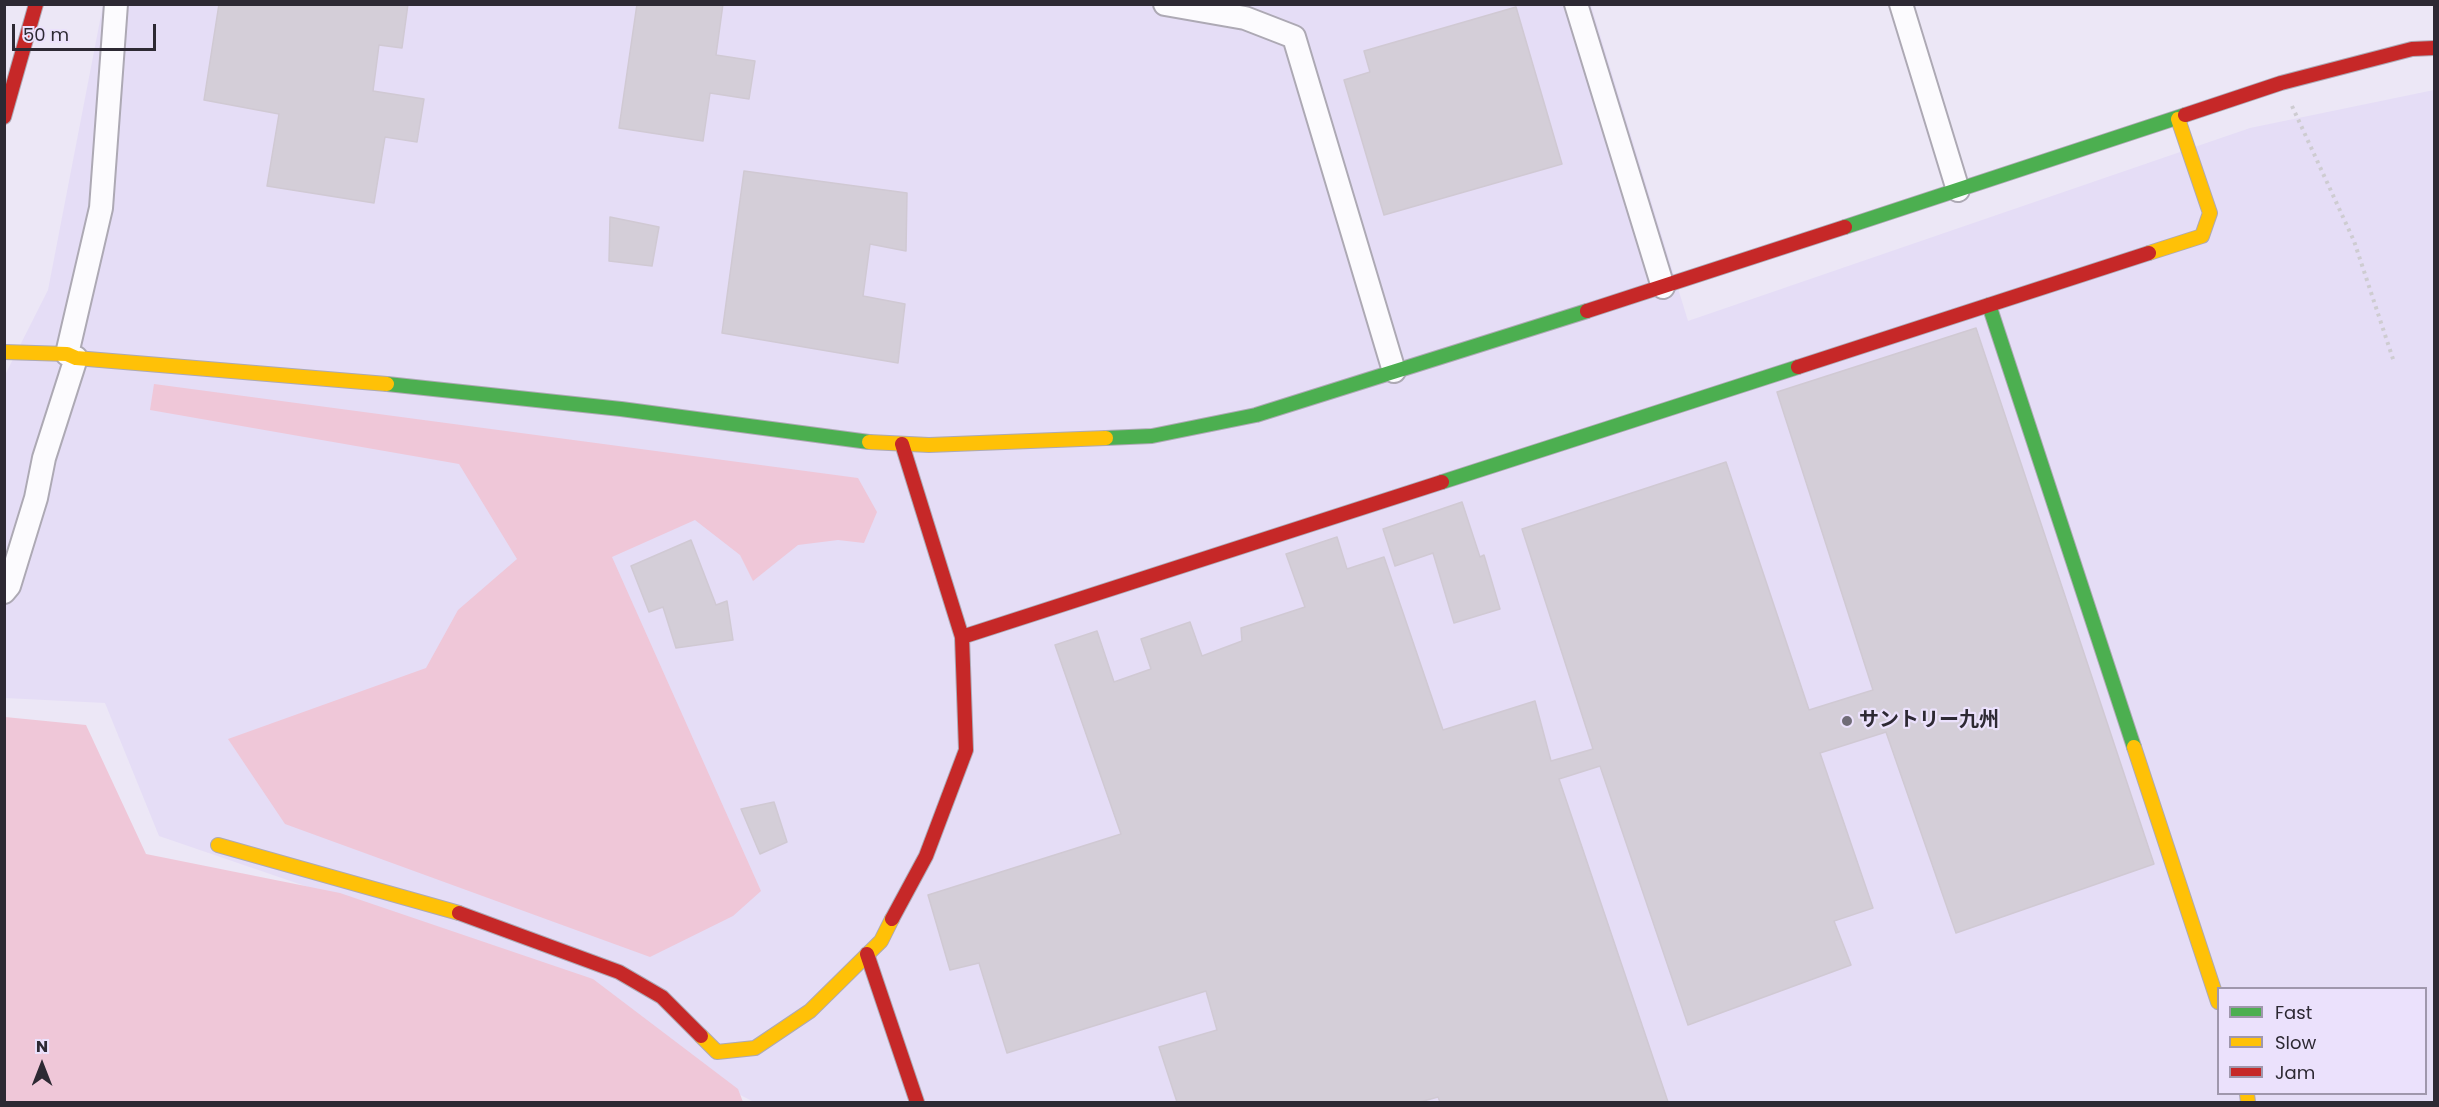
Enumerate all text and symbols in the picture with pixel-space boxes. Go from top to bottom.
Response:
scale bar [15,12,159,50]
text: 50 m [23,22,69,47]
place label: サントリー九州 [1859,709,1999,733]
marker: サントリー九州 [1840,714,1854,728]
legend [2217,987,2427,1095]
text: Fast [2275,1000,2312,1025]
text: Slow [2275,1030,2316,1055]
north arrow [12,1035,72,1095]
text: N [36,1035,48,1058]
text: Jam [2275,1060,2315,1085]

